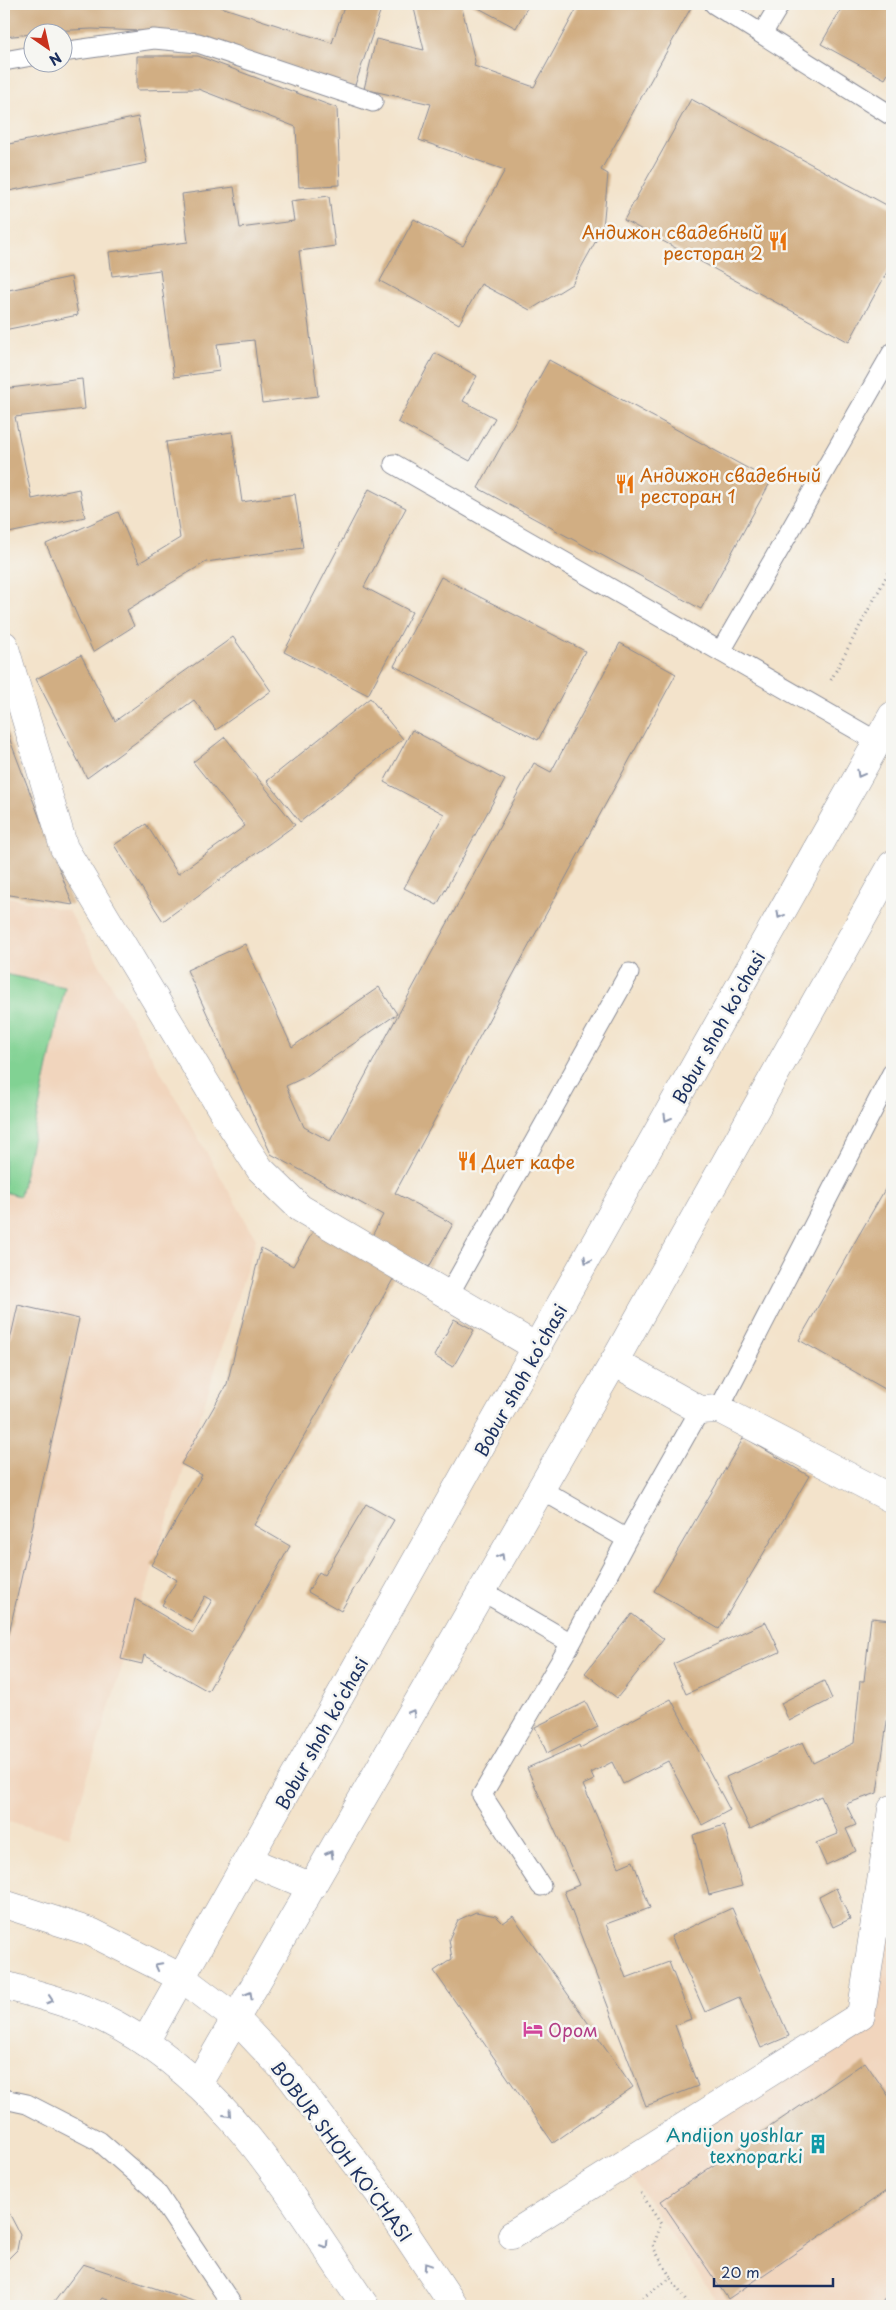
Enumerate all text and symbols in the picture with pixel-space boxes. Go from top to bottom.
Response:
north arrow [22,22,72,72]
text: N [45,47,66,71]
place label: Андижон свадебный ресторан 2 [582,218,763,266]
restaurant icon: Андижон свадебный ресторан 2 [767,230,789,252]
place label: Андижон свадебный ресторан 1 [640,461,821,509]
restaurant icon: Андижон свадебный ресторан 1 [614,473,636,495]
one-way arrow [856,768,866,777]
one-way arrow [777,910,787,919]
street label: Bobur shoh koʻchasi [665,946,771,1108]
one-way arrow [663,1113,673,1122]
place label: Диет кафе [481,1148,575,1175]
restaurant icon: Диет кафе [456,1150,478,1172]
one-way arrow [584,1255,594,1264]
street label: Bobur shoh koʻchasi [467,1299,573,1461]
one-way arrow [495,1554,505,1563]
street label: Bobur shoh koʻchasi [268,1652,374,1814]
one-way arrow [405,1710,415,1719]
one-way arrow [324,1850,334,1859]
one-way arrow [154,1962,163,1972]
one-way arrow [243,1991,253,2000]
one-way arrow [45,1994,54,2004]
place label: Ором [548,2016,598,2043]
hotel icon: Ором [522,2018,544,2040]
street label: BOBUR SHOH KO'CHASI [265,2055,419,2247]
one-way arrow [223,2109,232,2118]
place label: Andijon yoshlar texnoparki [666,2121,804,2169]
building icon: Andijon yoshlar texnoparki [807,2133,829,2155]
one-way arrow [318,2240,328,2249]
scale bar [714,2255,832,2287]
text: 20 m [721,2260,760,2283]
one-way arrow [424,2262,433,2271]

